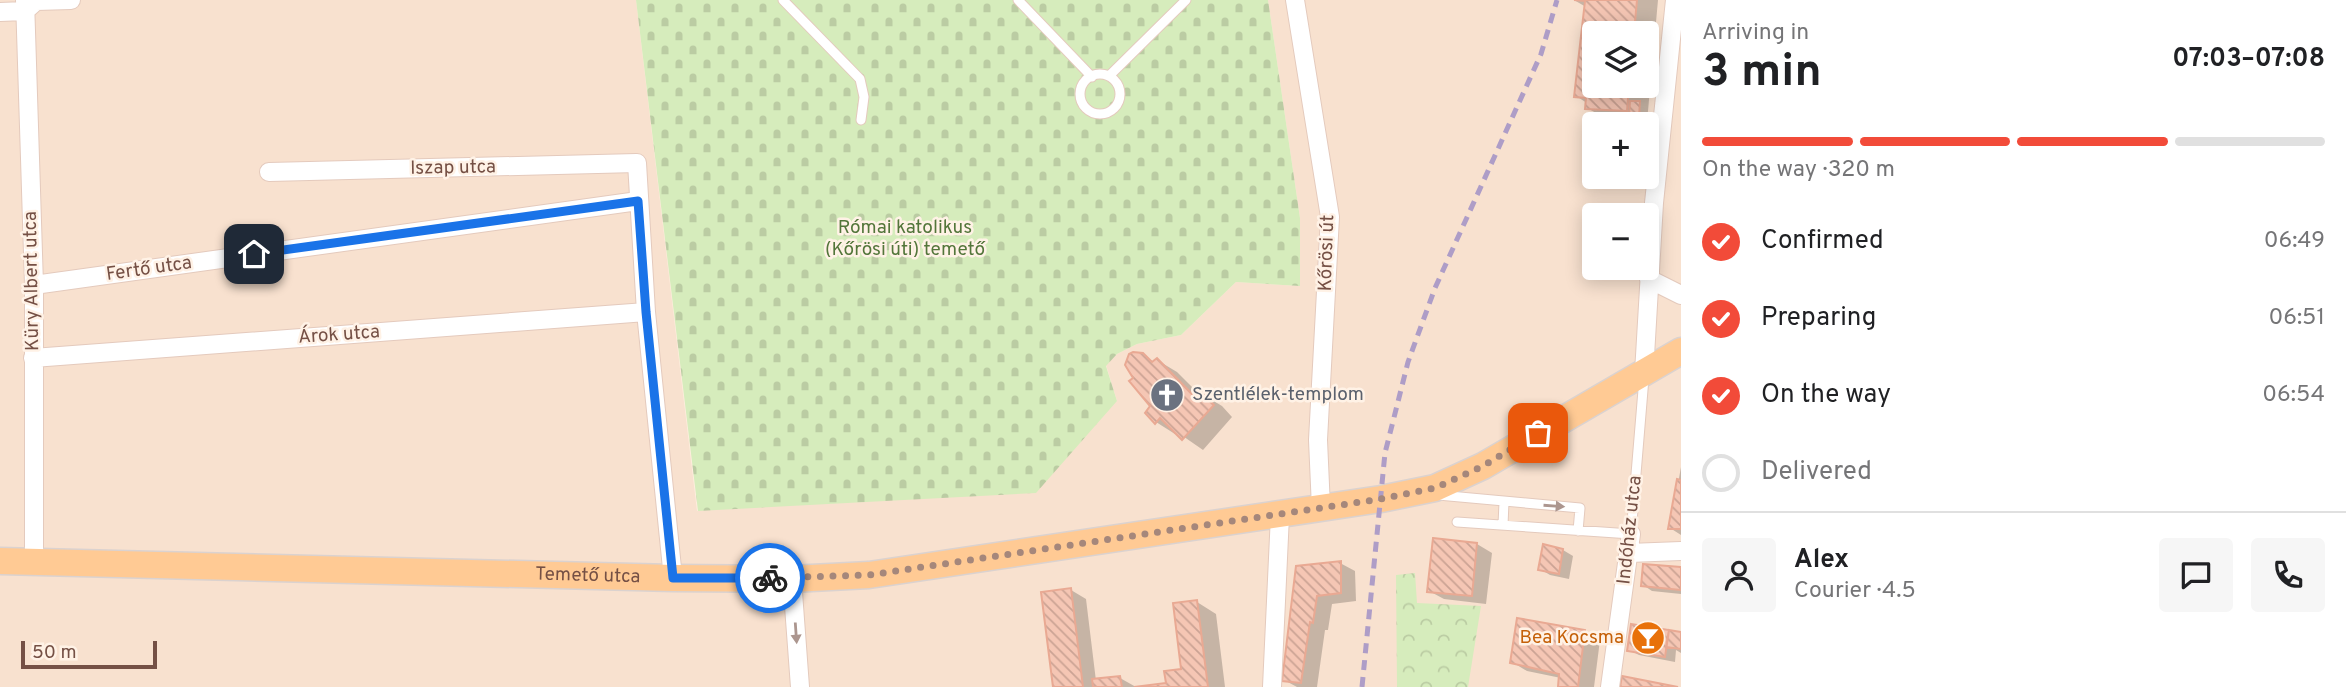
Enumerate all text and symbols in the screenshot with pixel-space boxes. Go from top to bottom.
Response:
text: Arriving in [1702,19,1809,48]
map controls [1582,21,1659,280]
button: layers [1582,21,1659,98]
text: 07:03–07:08 [2172,43,2325,76]
text: 3 min [1702,44,1822,103]
button: + [1582,112,1659,189]
street label: Iszap utca [410,155,496,181]
text: On the way · 320 m [1702,156,1895,185]
button: − [1582,203,1659,280]
street label: Küry Albert utca [19,211,45,351]
street label: Kőrösi út [1314,214,1340,292]
park label: Római katolikus (Kőrösi úti) temető [825,216,986,262]
icon: check [1702,223,1740,261]
pin [224,224,284,284]
text: Confirmed [1761,225,1884,258]
text: 06:49 [2264,227,2325,256]
icon: home [235,235,273,273]
street label: Fertő utca [105,251,193,287]
icon: check [1702,300,1740,338]
text: Preparing [1761,302,1876,335]
text: 06:51 [2268,304,2325,333]
street label: Árok utca [297,319,381,350]
church icon: Szentlélek-templom [1148,376,1186,414]
icon: check [1702,377,1740,415]
text: On the way [1761,379,1891,412]
text: 06:54 [2262,381,2325,410]
place label: Szentlélek-templom [1192,383,1364,407]
pin [1508,403,1568,463]
icon: bag [1519,414,1557,452]
text: Delivered [1761,456,1872,489]
street label: Indóház utca [1612,474,1648,586]
one-way arrow [1543,500,1565,511]
button: person [1702,538,1776,612]
button: chat [2159,538,2233,612]
button: phone [2251,538,2325,612]
courier [735,543,805,613]
text: Alex [1794,544,1849,577]
icon: bike [751,559,789,597]
street label: Temető utca [535,563,641,589]
text: Courier · 4.5 [1794,577,1916,606]
bar icon: Bea Kocsma [1629,619,1667,657]
one-way arrow [791,622,802,644]
place label: Bea Kocsma [1519,626,1624,650]
scale bar [21,638,158,670]
text: 50 m [32,641,77,665]

